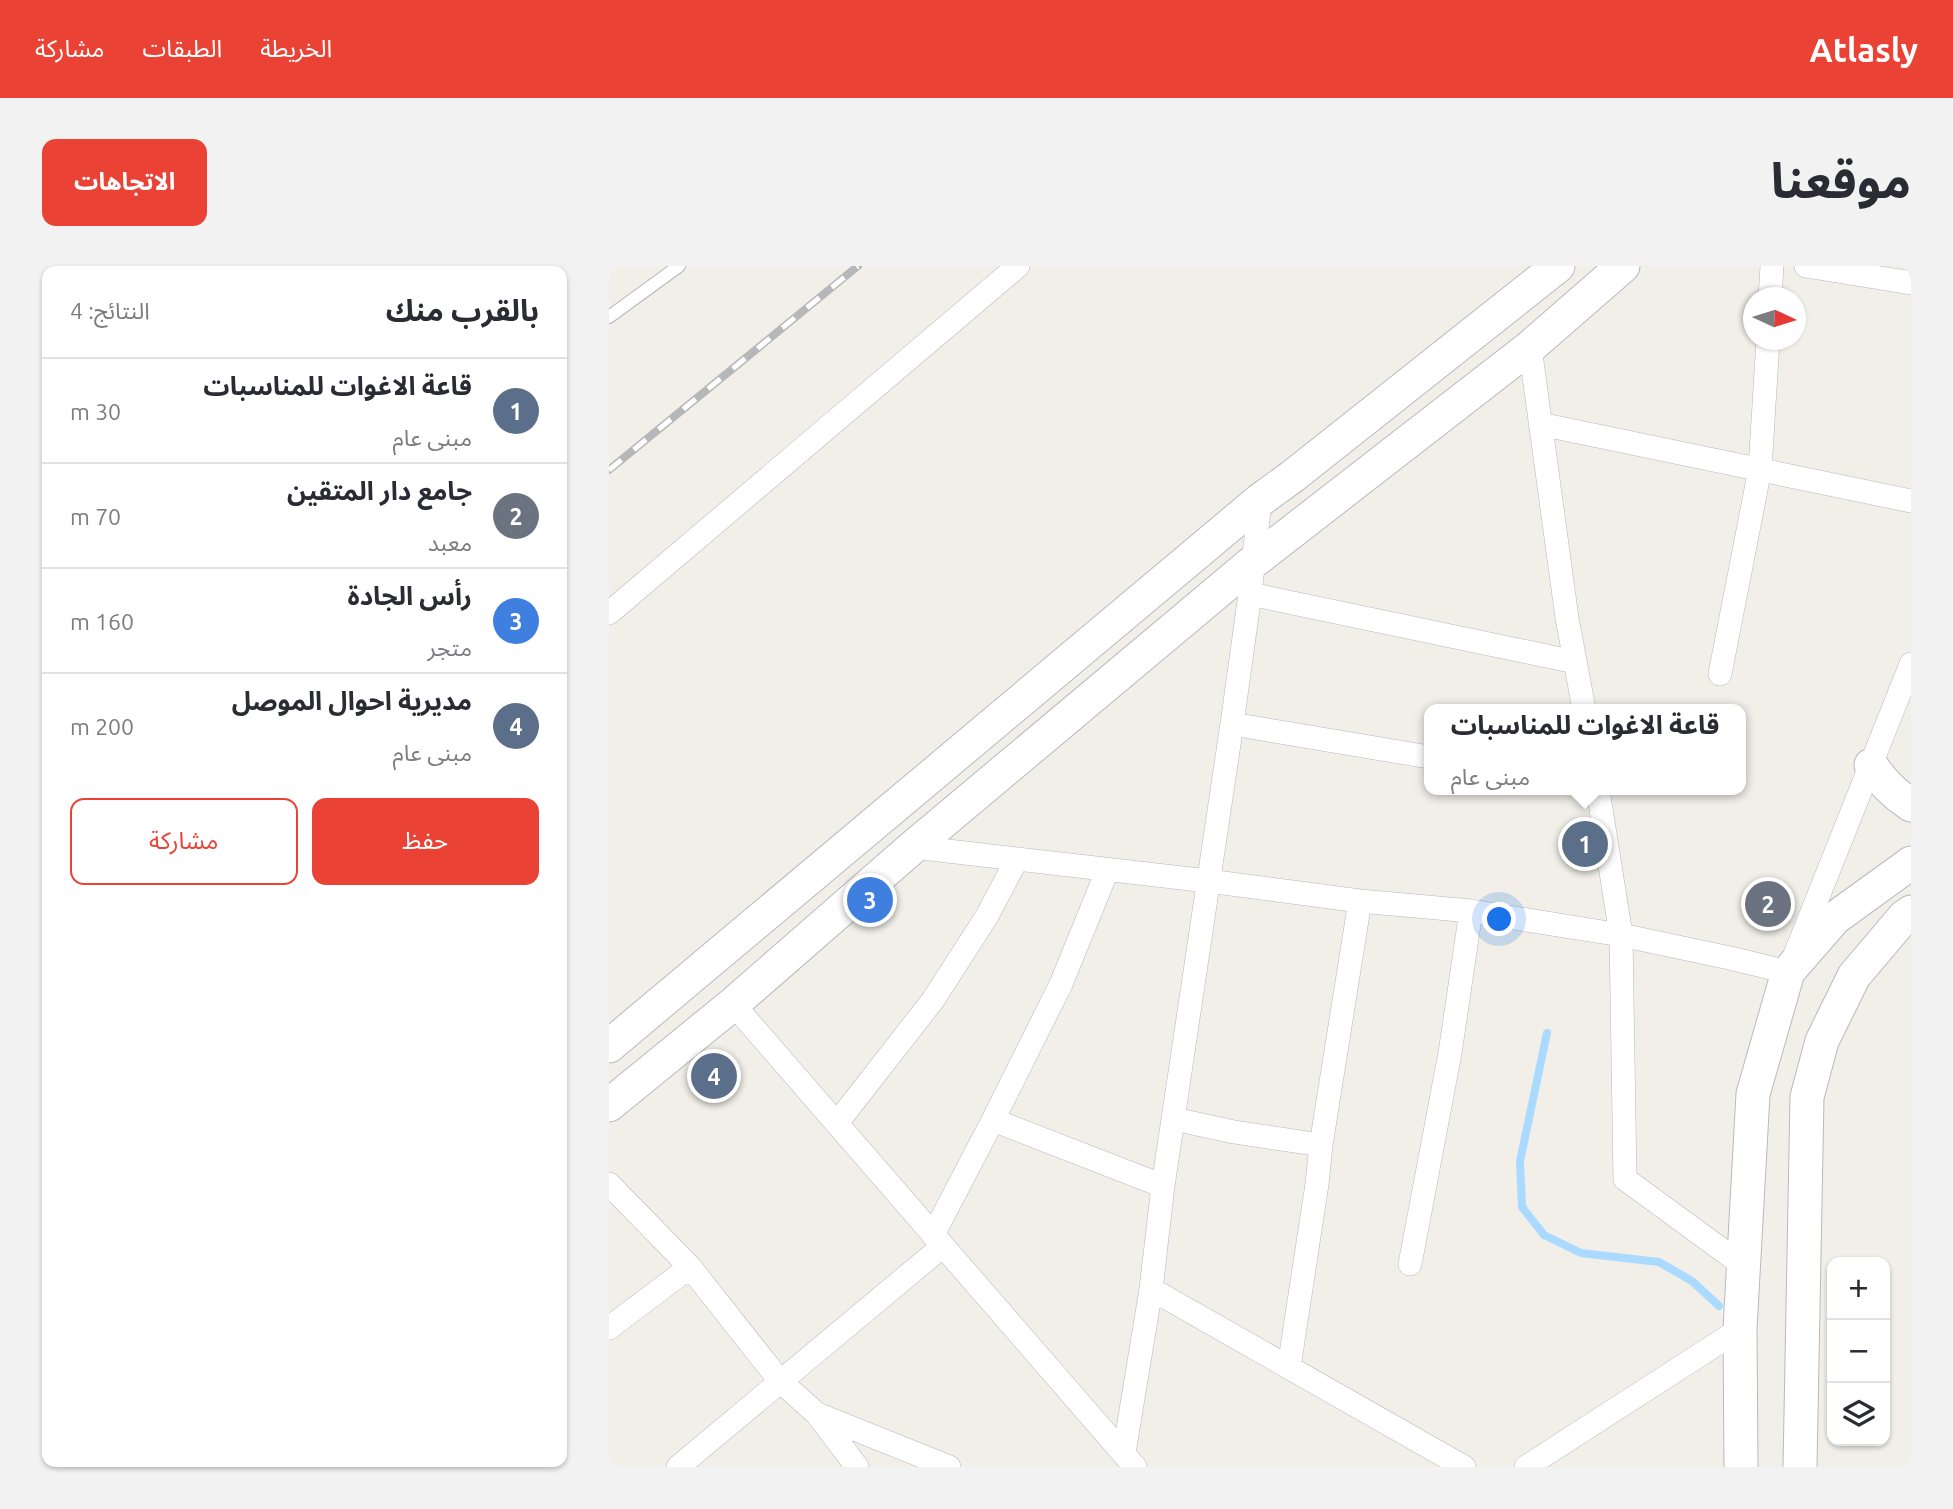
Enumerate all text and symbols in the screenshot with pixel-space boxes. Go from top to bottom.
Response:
text: Atlasly [1809,31,1918,68]
text: مشاركة [35,35,104,62]
text: الطبقات [142,35,222,62]
text: الخريطة [260,35,332,62]
button: الاتجاهات [42,139,207,226]
text: موقعنا [1771,152,1911,207]
north arrow [1743,287,1806,350]
text: بالقرب منك [386,293,539,327]
text: النتائج: 4 [70,298,150,323]
text: قاعة الاغوات للمناسبات [203,371,472,400]
text: 30 m [70,399,121,424]
text: 1 [510,399,523,424]
text: مبنى عام [393,425,472,450]
text: جامع دار المتقين [287,476,472,505]
text: 70 m [70,504,121,529]
text: 2 [510,504,523,529]
text: معبد [428,530,472,555]
text: رأس الجادة [347,581,472,610]
text: 160 m [70,609,134,634]
text: 3 [510,609,523,634]
text: متجر [428,635,472,660]
text: مديرية احوال الموصل [232,686,472,715]
popup [1424,704,1746,795]
text: قاعة الاغوات للمناسبات [1451,710,1719,739]
text: 200 m [70,714,134,739]
text: 4 [510,714,523,739]
text: مبنى عام [393,740,472,765]
text: مبنى عام [1451,764,1530,789]
button: مشاركة [70,798,298,885]
button: حفظ [312,798,539,885]
pin: 1 [1562,818,1608,870]
pin: 3 [847,874,893,926]
pin: 2 [1745,878,1791,930]
your location [1482,902,1516,936]
pin: 4 [691,1050,737,1102]
map controls [1827,1257,1890,1446]
button: + [1827,1257,1890,1320]
button: − [1827,1320,1890,1383]
button: layers [1827,1383,1890,1446]

